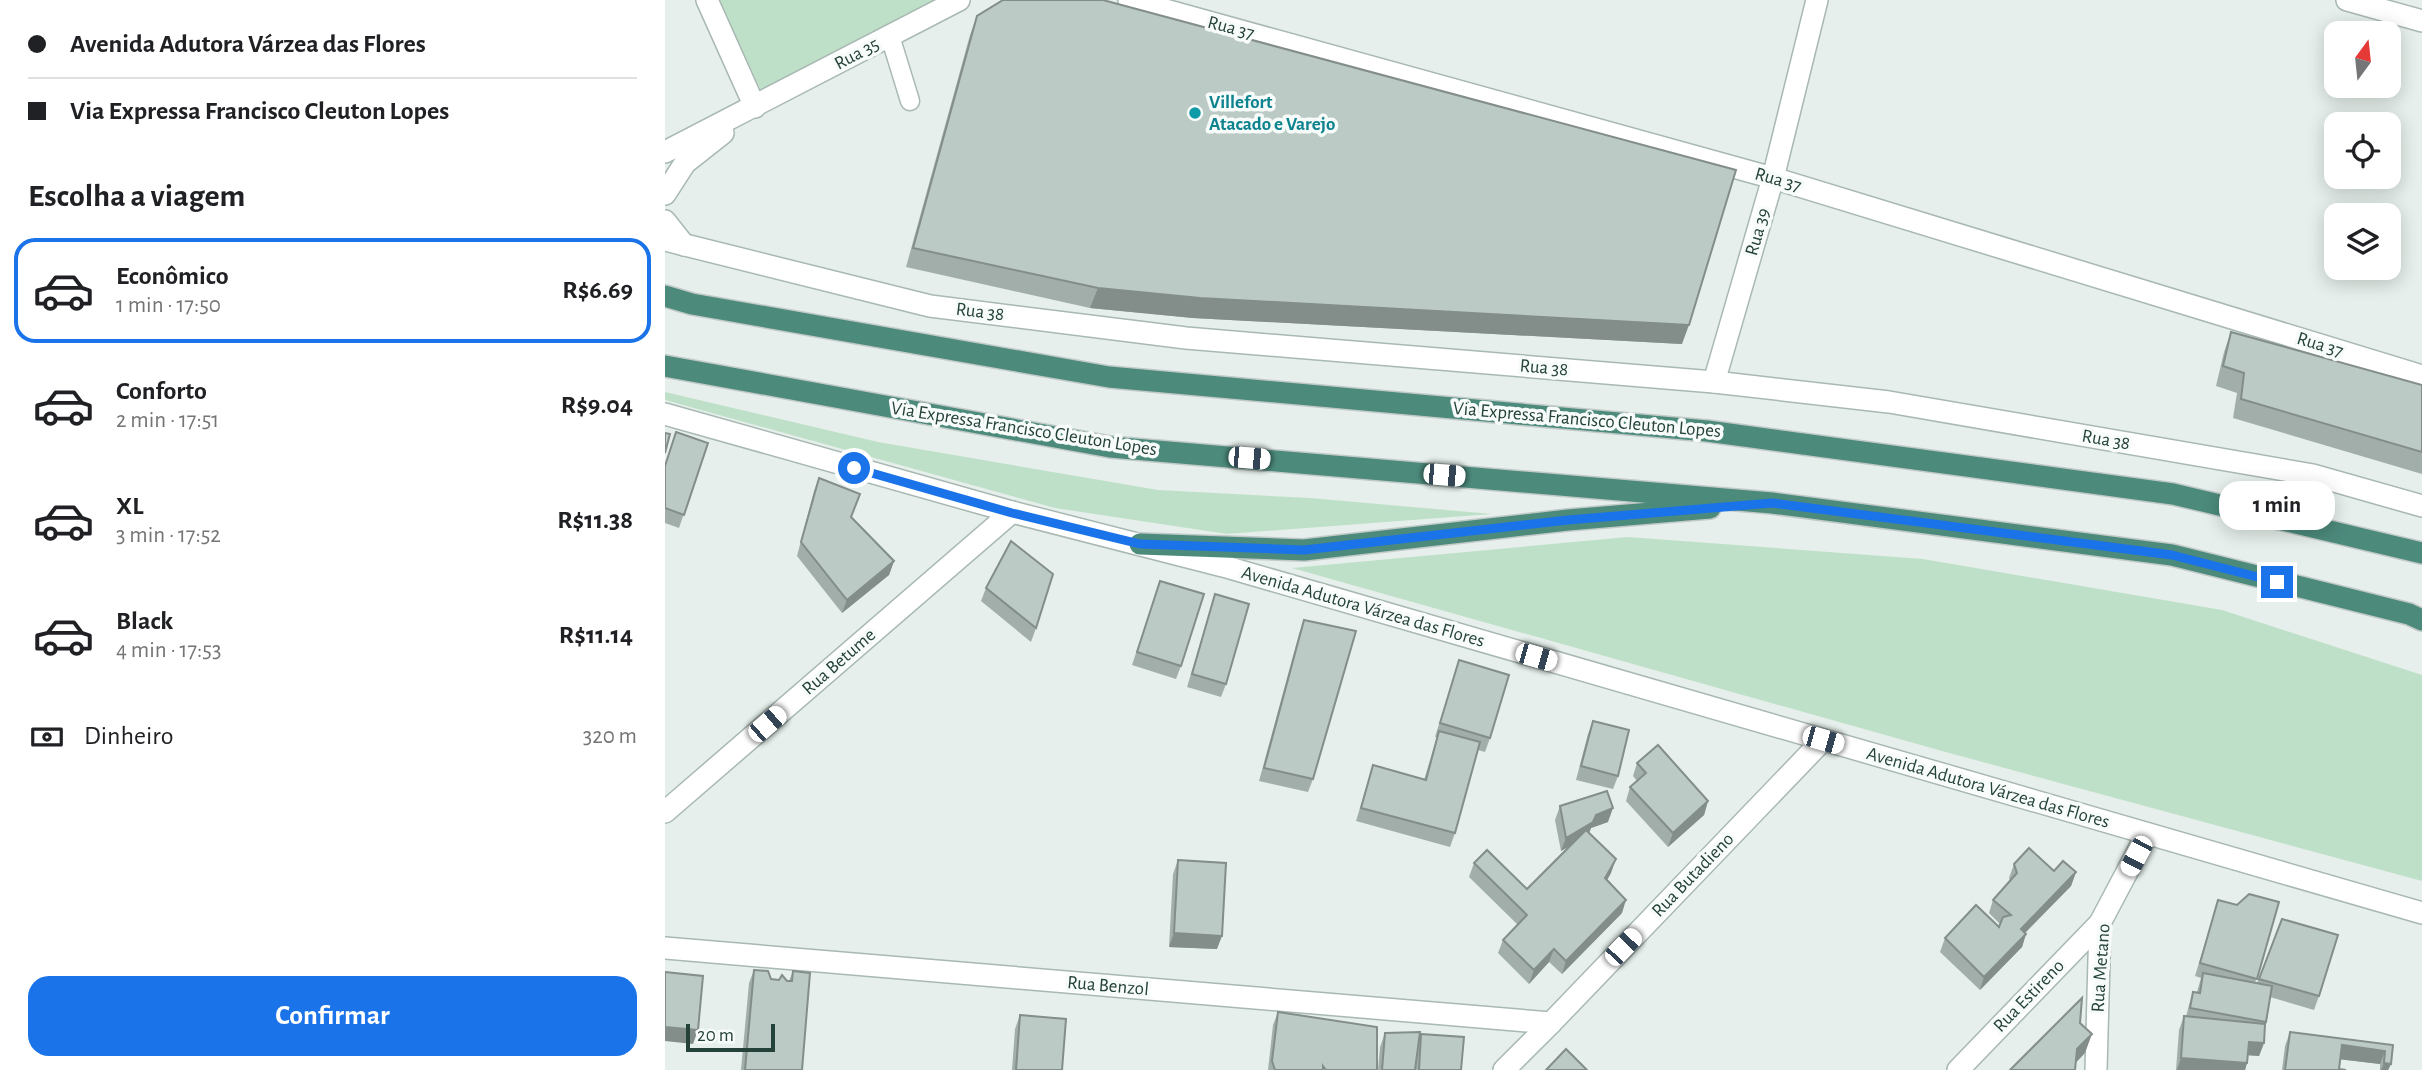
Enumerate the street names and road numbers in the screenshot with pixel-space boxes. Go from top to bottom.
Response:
street label: Rua 37 [1206,13,1256,43]
street label: Rua 35 [832,34,882,74]
street label: Rua 37 [1753,164,1804,196]
street label: Rua 39 [1742,206,1774,258]
street label: Rua 38 [955,300,1005,324]
street label: Rua 37 [2294,329,2346,361]
street label: Rua 38 [1519,356,1569,380]
street label: Via Expressa Francisco Cleuton Lopes [890,399,1158,459]
street label: Via Expressa Francisco Cleuton Lopes [1452,399,1722,441]
street label: Rua 38 [2080,426,2132,454]
street label: Avenida Adutora Várzea das Flores [1239,563,1487,651]
street label: Rua Betume [799,625,879,699]
street label: Avenida Adutora Várzea das Flores [1864,744,2112,832]
street label: Rua Butadieno [1648,829,1738,921]
street label: Rua Metano [2088,923,2114,1013]
street label: Rua Estireno [1990,956,2068,1036]
street label: Rua Benzol [1066,973,1150,999]

